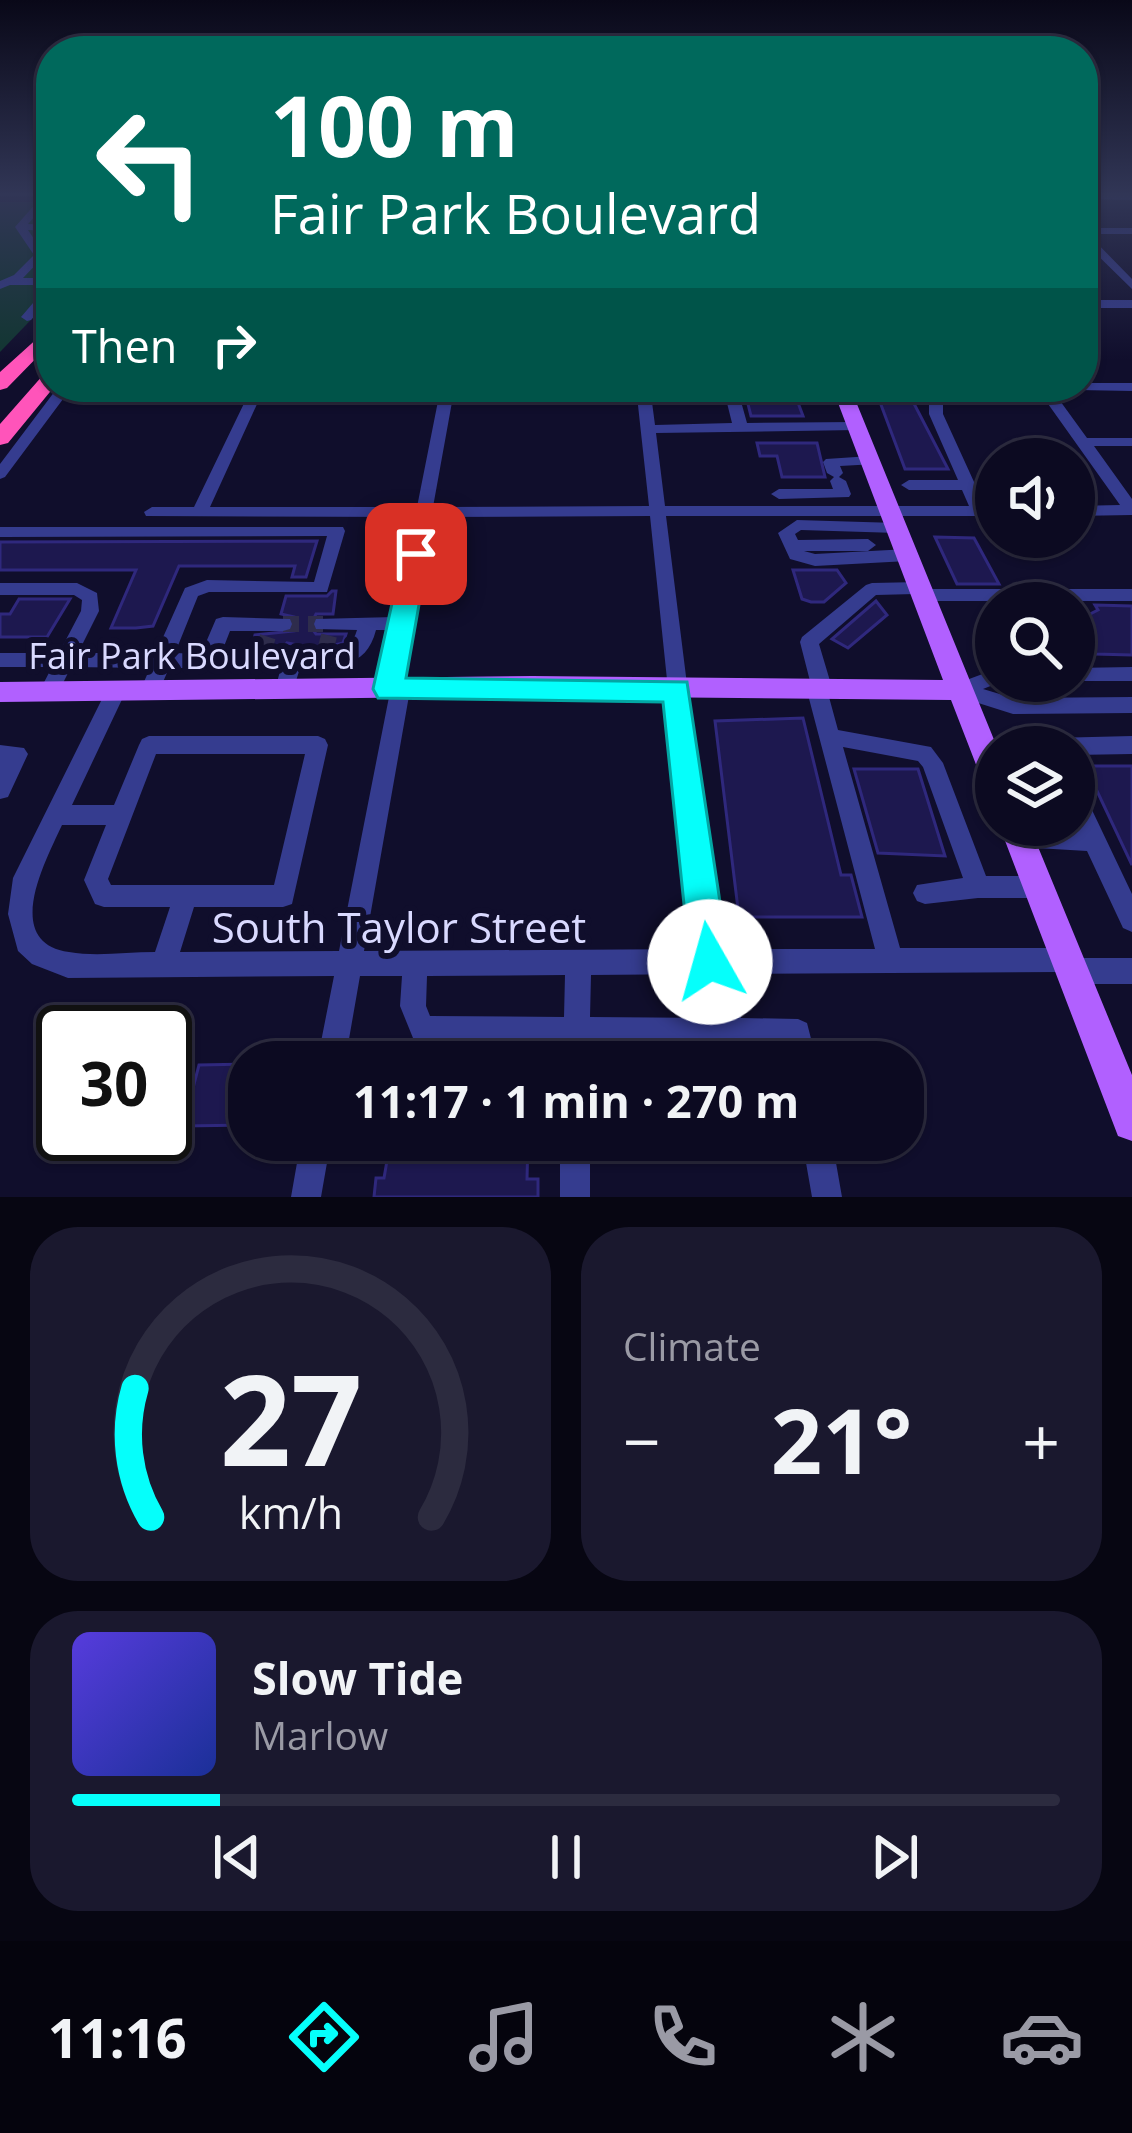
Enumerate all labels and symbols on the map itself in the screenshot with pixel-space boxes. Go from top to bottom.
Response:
pin [365,503,467,605]
street label: Fair Park Boulevard [28,631,356,680]
street label: South Taylor Street [212,898,586,955]
position arrow [647,899,773,1025]
speed limit sign: 30 [36,1005,192,1161]

